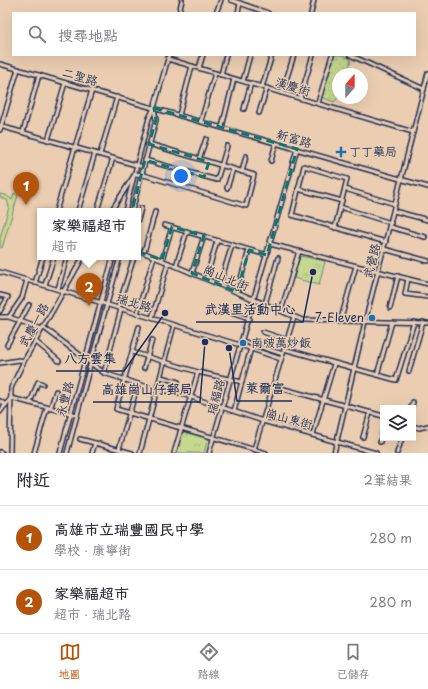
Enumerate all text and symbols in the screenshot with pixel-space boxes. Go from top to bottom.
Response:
search box [12,12,416,56]
icon: search [26,23,48,45]
text: 搜尋地點 [58,23,118,46]
street label: 二聖路 [60,62,100,90]
north arrow [332,68,368,104]
street label: 漢慶街 [273,72,313,100]
street label: 新富路 [274,124,314,152]
place label: 丁丁藥局 [349,142,397,160]
marker: 丁丁藥局 [336,147,346,157]
your location [171,166,191,186]
pin: 1 [13,172,39,205]
popup [37,208,141,260]
text: 家樂福超市 [51,213,127,236]
text: 超市 [51,236,78,255]
street label: 武營路 [358,241,384,280]
street label: 崗山北街 [201,259,252,295]
pin: 2 [76,273,102,306]
street label: 瑞北路 [114,288,154,316]
callout: 武漢里活動中心 [196,297,303,322]
street label: 武慶一路 [14,299,53,350]
text: 武漢里活動中心 [204,299,296,318]
place label: 7-Eleven [315,308,364,326]
marker: 7-Eleven [367,313,377,323]
place label: 南啵萬炒飯 [251,333,311,351]
marker: 南啵萬炒飯 [238,338,248,348]
callout: 八方雲集 [56,346,124,371]
text: 八方雲集 [64,348,116,367]
callout: 萊爾富 [237,376,292,401]
callout: 高雄崗山仔郵局 [93,377,200,402]
street label: 瑞福路 [201,377,229,417]
text: 萊爾富 [245,378,285,397]
street label: 永豐路 [51,379,77,418]
text: 高雄崗山仔郵局 [101,379,193,398]
street label: 崗山東街 [264,403,315,433]
map controls [380,405,416,441]
button: layers [380,405,416,441]
text: 附近 [16,466,50,492]
text: 2筆結果 [364,470,412,489]
text: 高雄市立瑞豐國民中學 [54,517,204,540]
text: 1 [26,528,32,547]
text: 280 m [370,528,412,547]
text: 學校 · 康寧街 [54,540,131,559]
text: 家樂福超市 [54,581,129,604]
text: 2 [24,592,34,611]
text: 280 m [370,592,412,611]
text: 超市 · 瑞北路 [54,604,131,623]
tab: 地圖 [59,641,81,682]
tab: 路線 [198,641,220,682]
tab: 已儲存 [337,641,370,682]

